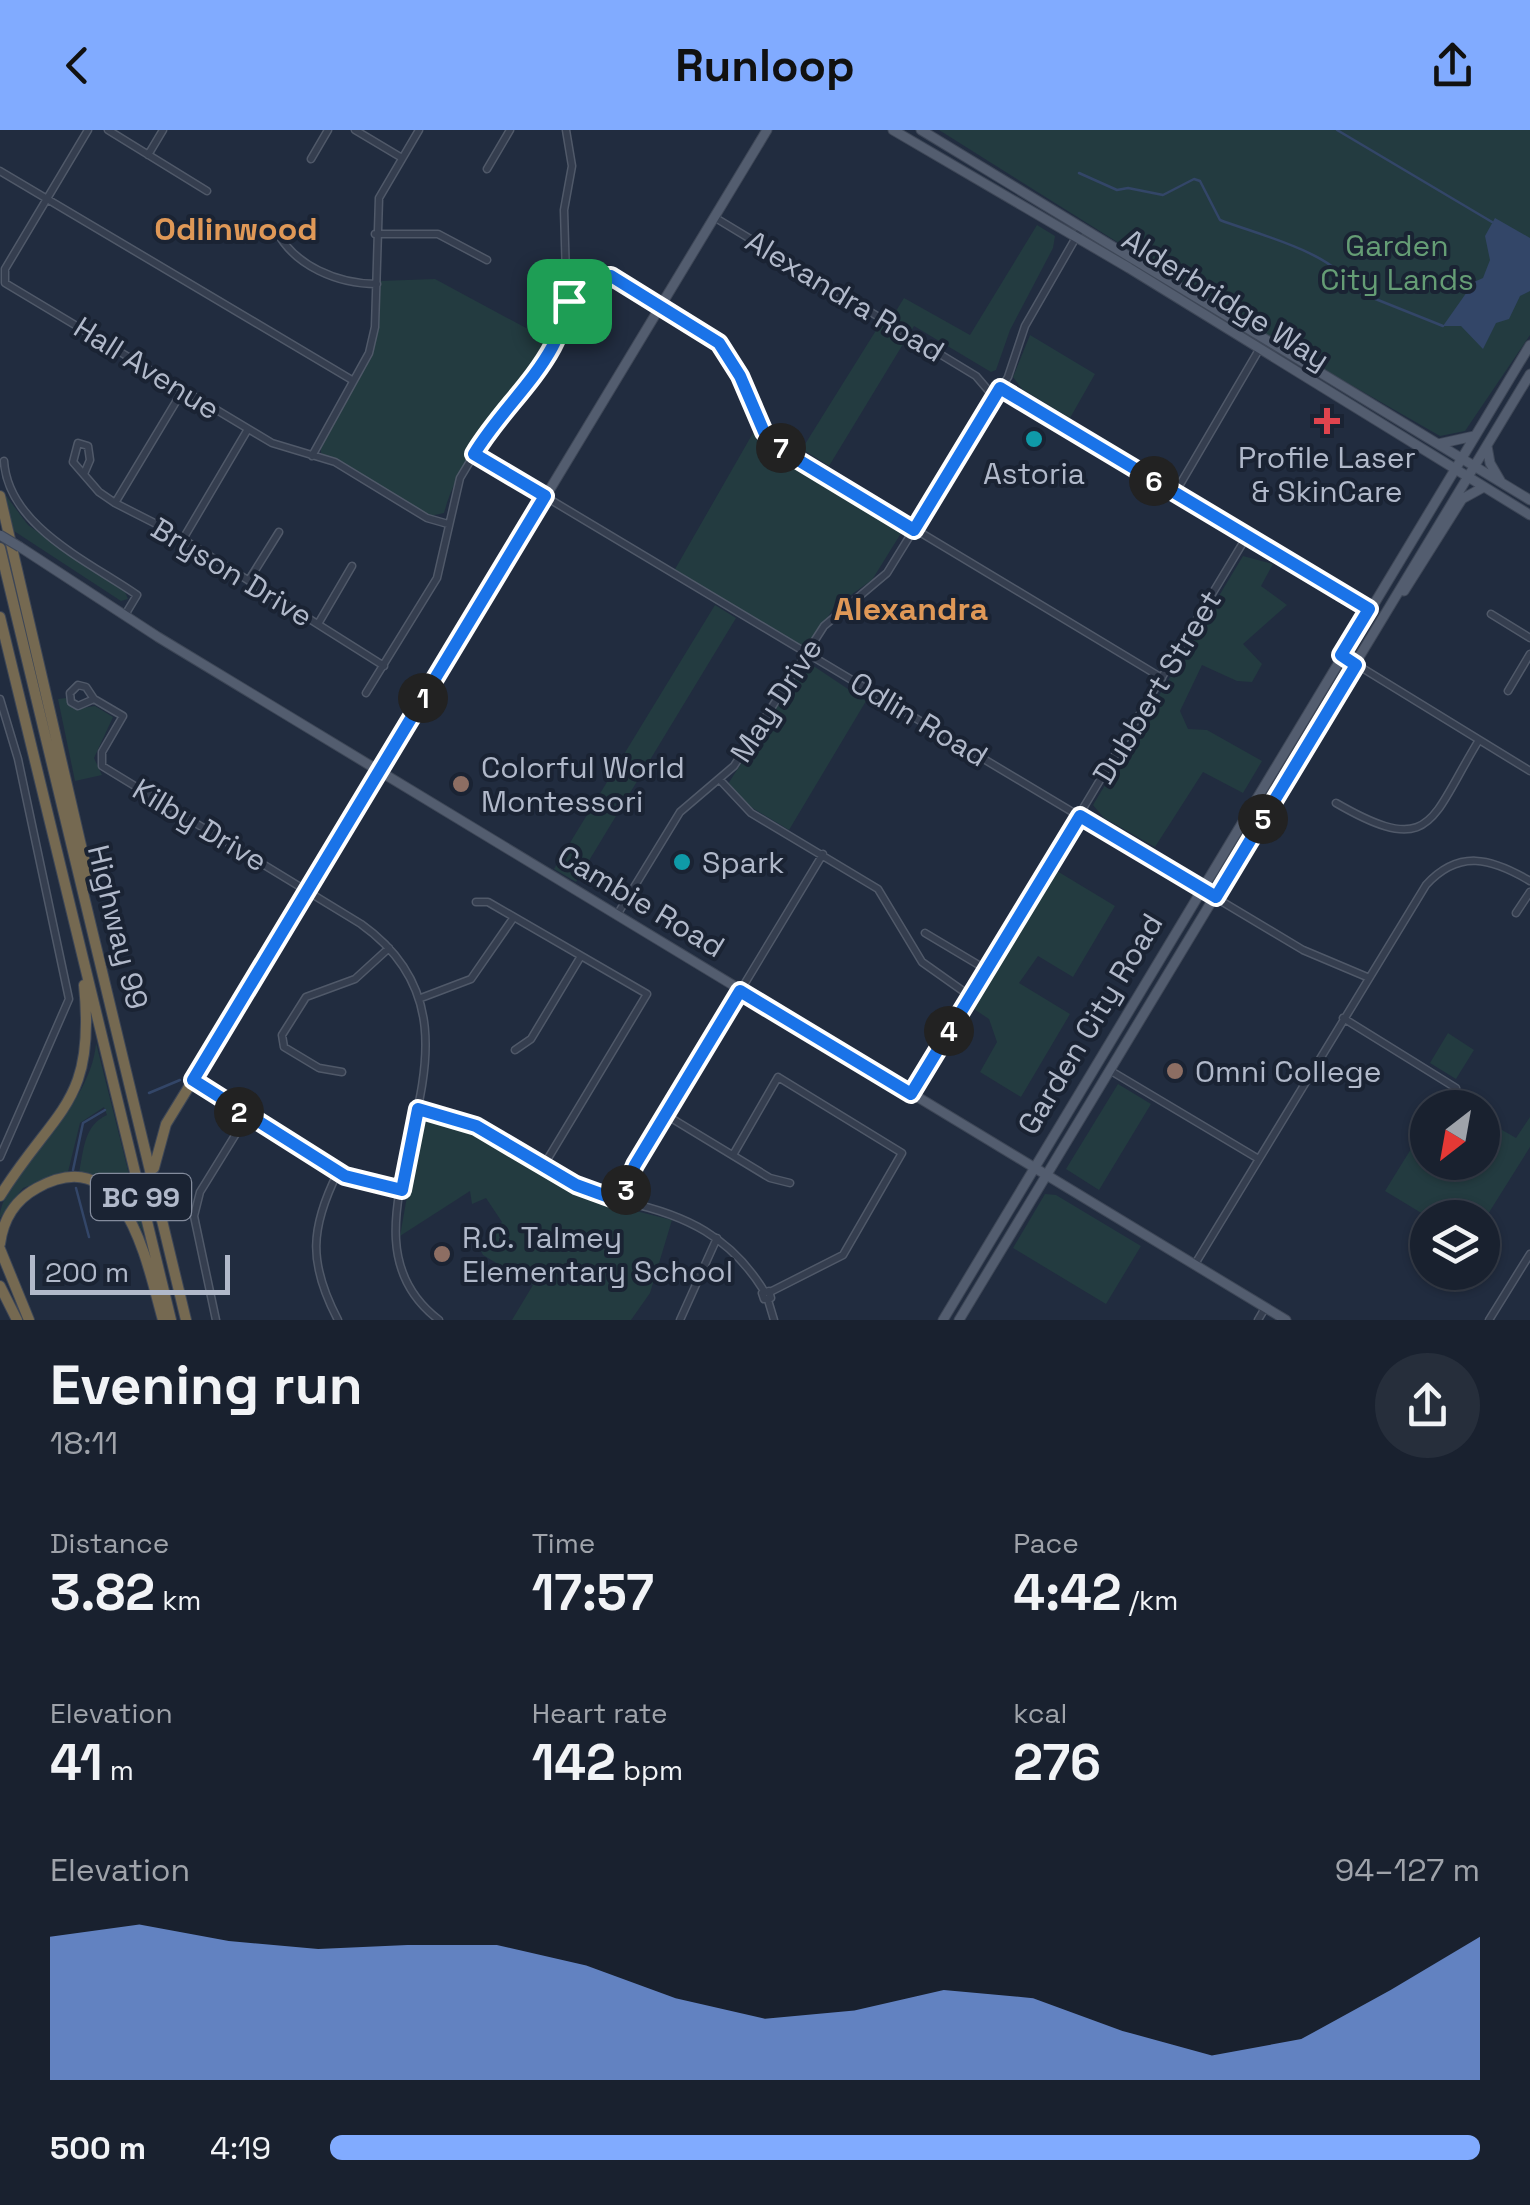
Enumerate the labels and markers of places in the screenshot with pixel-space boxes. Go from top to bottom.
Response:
pin [527,259,612,344]
marker: Profile Laser & SkinCare [1314,408,1340,434]
pin: 7 [756,423,806,473]
marker: Astoria [1023,428,1045,450]
place label: Profile Laser & SkinCare [1238,438,1416,511]
place label: Astoria [983,454,1085,493]
pin: 6 [1129,456,1179,506]
pin: 1 [398,673,448,723]
place label: Colorful World Montessori [481,748,685,821]
marker: Colorful World Montessori [450,773,472,795]
pin: 5 [1238,794,1288,844]
place label: Spark [702,843,784,882]
marker: Spark [671,851,693,873]
pin: 4 [924,1006,974,1056]
place label: Omni College [1195,1052,1382,1091]
marker: Omni College [1164,1060,1186,1082]
pin: 2 [214,1087,264,1137]
pin: 3 [601,1165,651,1215]
place label: R.C. Talmey Elementary School [462,1218,733,1291]
marker: R.C. Talmey Elementary School [431,1243,453,1265]

